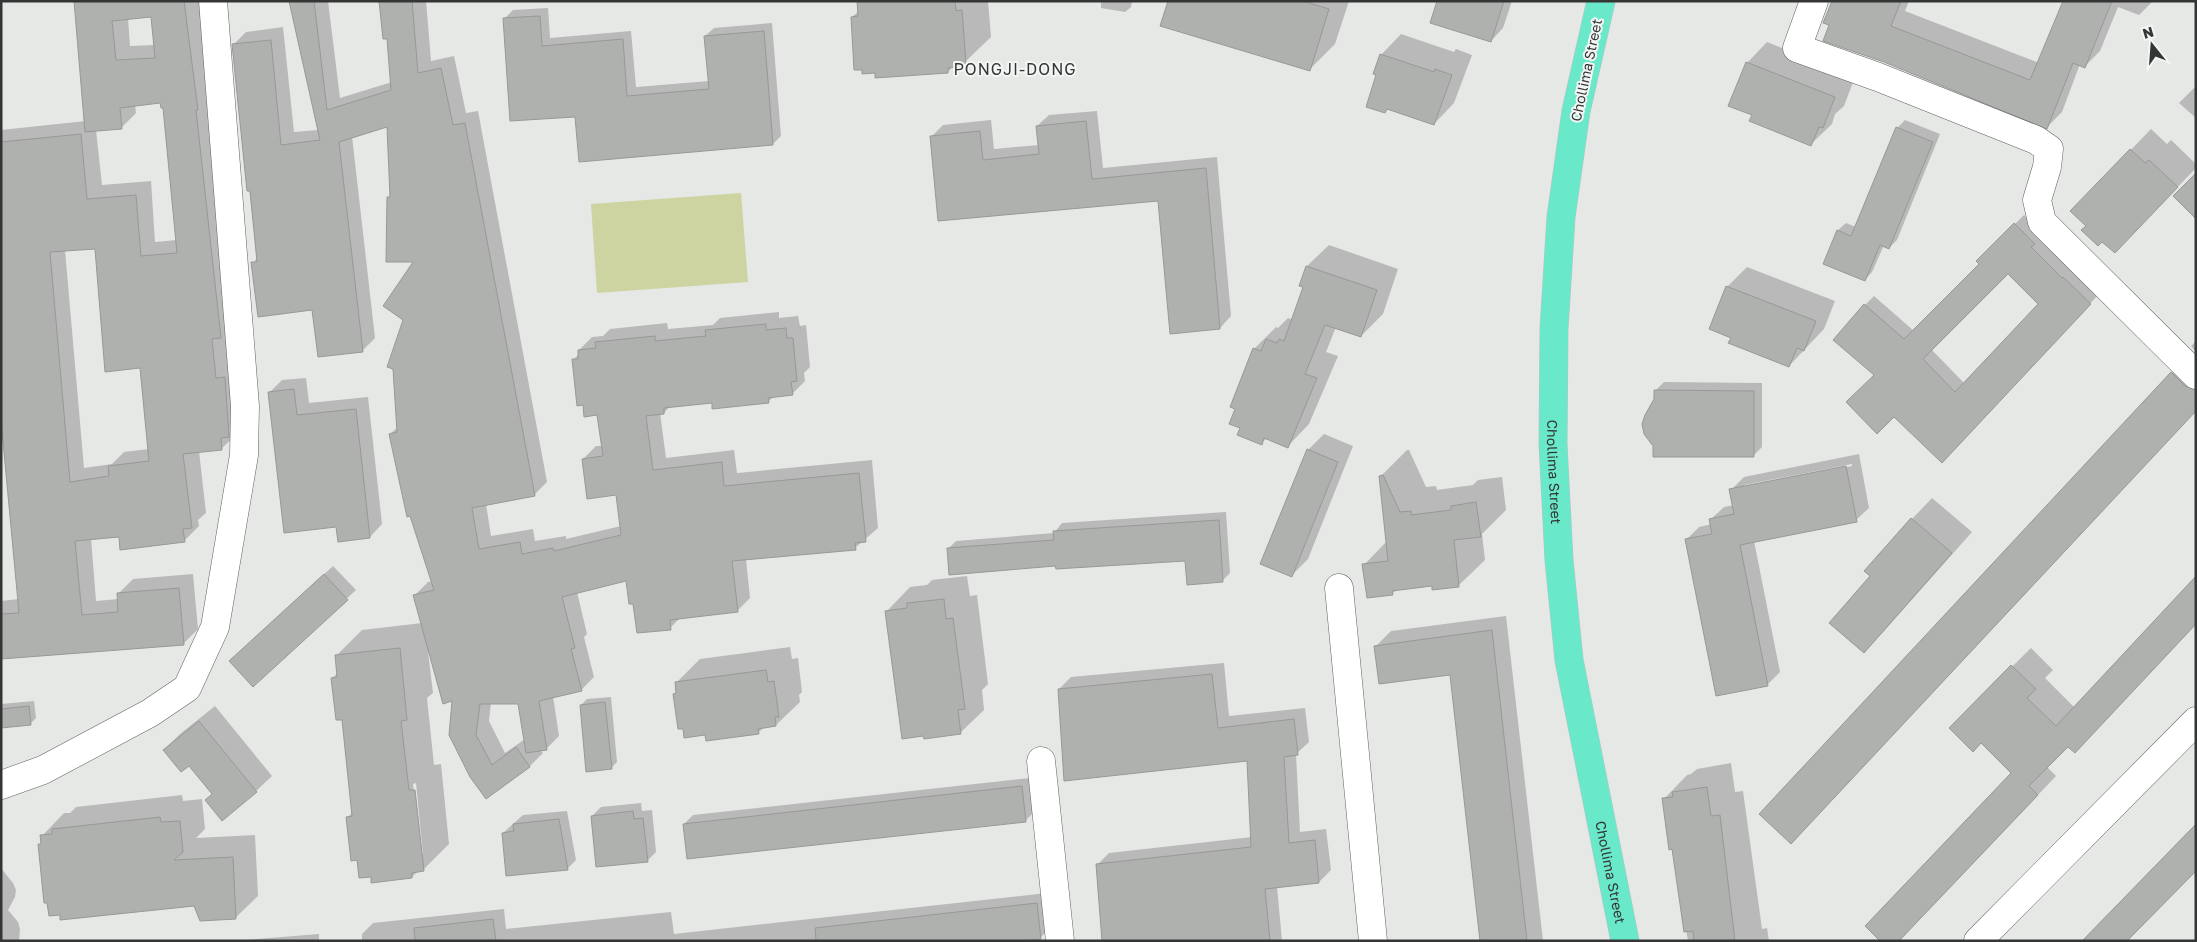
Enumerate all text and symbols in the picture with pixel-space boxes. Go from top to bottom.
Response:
street label: Chollima Street [1567,17,1605,123]
north arrow [2127,20,2177,70]
text: N [2140,22,2156,42]
district label: PONGJI-DONG [953,59,1077,79]
street label: Chollima Street [1544,420,1566,525]
street label: Chollima Street [1593,819,1630,925]

